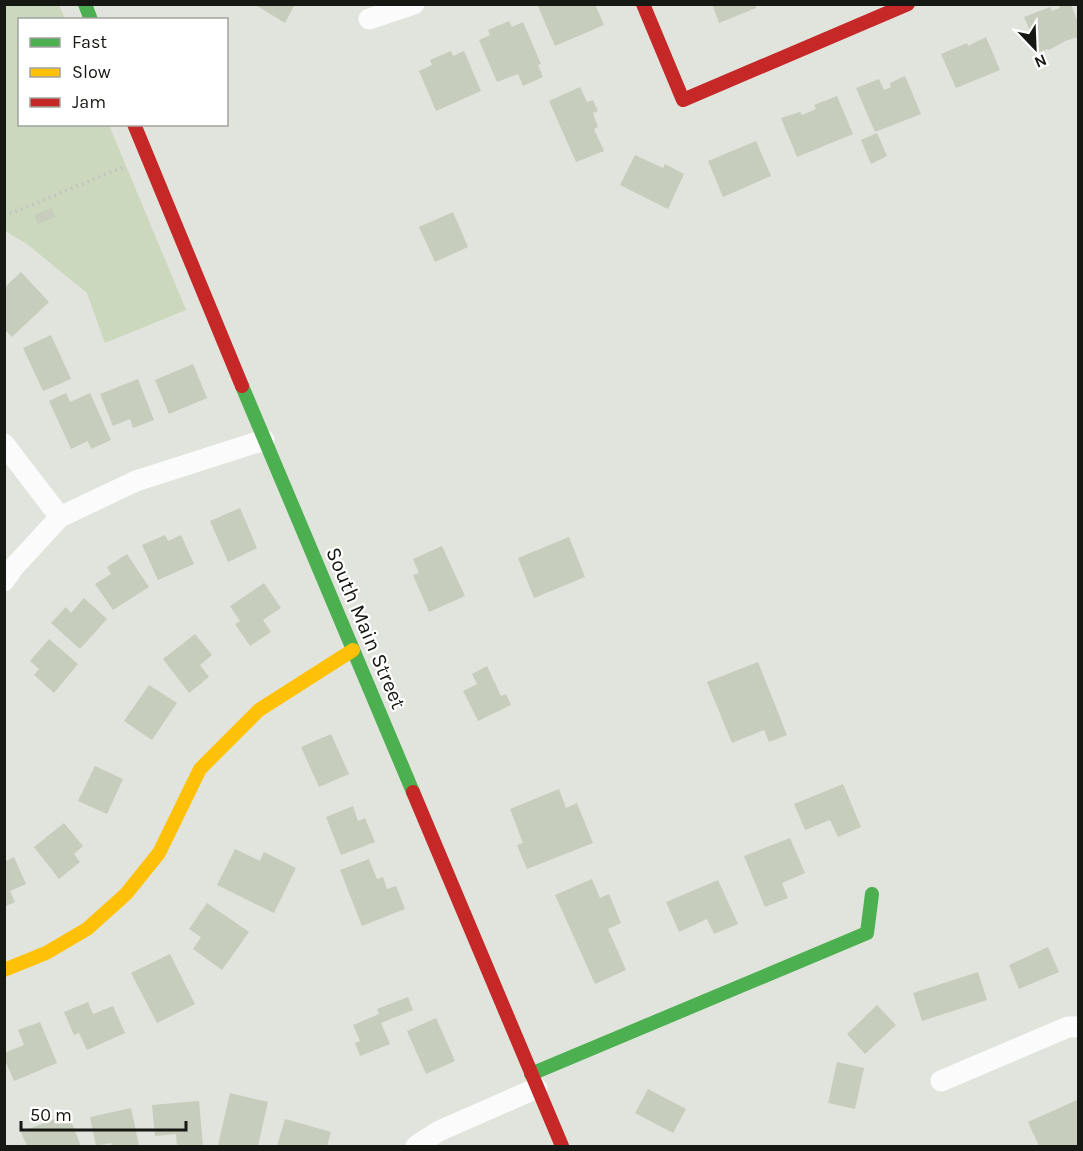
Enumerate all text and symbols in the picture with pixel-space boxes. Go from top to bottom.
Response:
legend [18,18,228,126]
north arrow [1005,18,1065,78]
text: Fast [72,31,107,53]
text: N [1032,50,1050,72]
text: Slow [72,61,111,83]
text: Jam [72,91,106,113]
street label: South Main Street [321,544,411,713]
scale bar [21,1094,186,1132]
text: 50 m [30,1104,72,1126]

